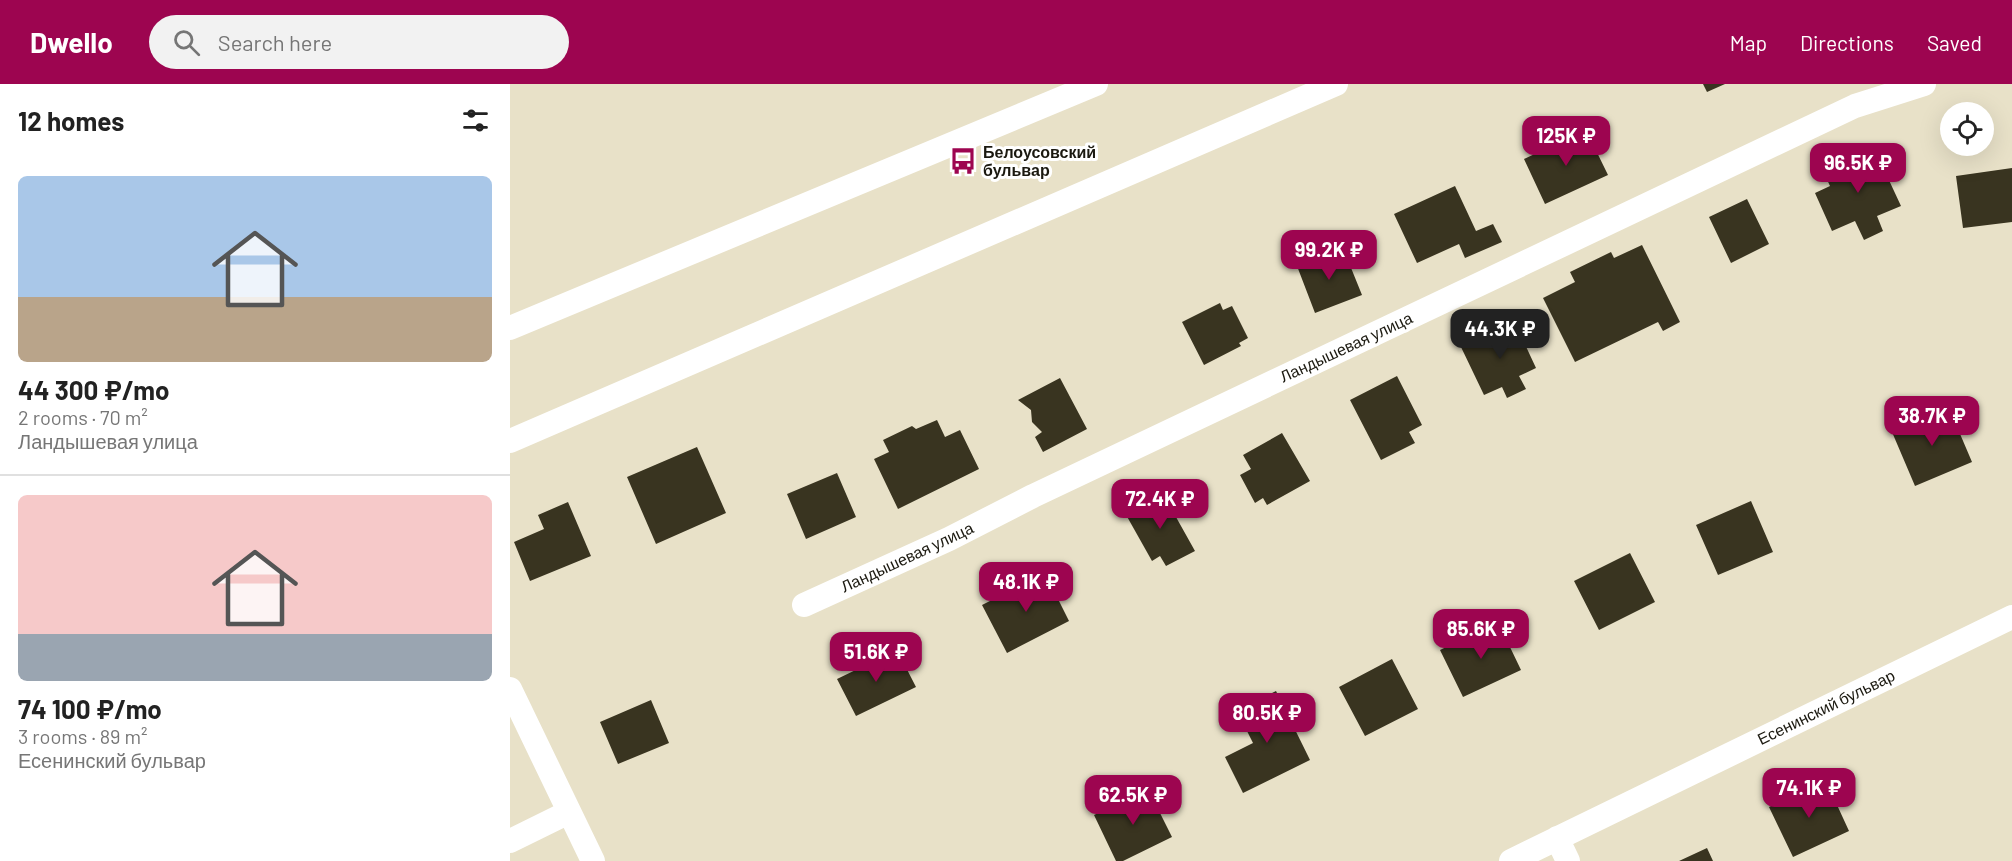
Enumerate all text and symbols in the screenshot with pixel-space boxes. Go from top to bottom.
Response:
search box [149,15,569,69]
text: Dwello [30,25,113,59]
icon: search [170,26,203,59]
text: Search here [218,29,332,55]
text: Map [1730,30,1767,55]
text: Directions [1800,30,1894,55]
text: Saved [1927,30,1982,55]
map controls [1940,102,1994,156]
button: locate [1940,102,1994,156]
icon: filters [459,104,492,137]
text: 12 homes [18,105,124,136]
pin: 125K ₽ [1517,116,1615,167]
text: 125K ₽ [1536,123,1596,147]
place label: Белоусовский бульвар [983,142,1096,179]
pin: 96.5K ₽ [1803,143,1913,194]
bus stop icon: Белоусовский бульвар [948,146,978,176]
text: 96.5K ₽ [1824,150,1892,174]
icon: home [201,215,309,323]
pin: 99.2K ₽ [1274,230,1384,281]
text: 99.2K ₽ [1295,237,1363,261]
street label: Ландышевая улица [1277,307,1415,386]
pin: 44.3K ₽ [1445,309,1555,360]
text: 44.3K ₽ [1465,316,1535,340]
text: 44 300 ₽/mo [18,374,169,405]
pin: 38.7K ₽ [1877,396,1987,447]
text: 38.7K ₽ [1898,403,1966,427]
text: 2 rooms · 70 m² [18,405,148,429]
text: Ландышевая улица [18,429,198,453]
pin: 72.4K ₽ [1105,479,1215,530]
text: 72.4K ₽ [1125,486,1195,510]
street label: Ландышевая улица [838,517,976,596]
icon: home [201,534,309,642]
pin: 48.1K ₽ [971,562,1081,613]
text: 48.1K ₽ [993,569,1059,593]
pin: 85.6K ₽ [1426,609,1536,660]
text: 85.6K ₽ [1447,616,1515,640]
pin: 51.6K ₽ [821,632,931,683]
text: 51.6K ₽ [844,639,908,663]
street label: Есенинский бульвар [1754,665,1898,748]
text: 74 100 ₽/mo [18,693,162,724]
pin: 80.5K ₽ [1212,693,1322,744]
text: 80.5K ₽ [1233,700,1301,724]
text: 3 rooms · 89 m² [18,724,148,748]
text: Есенинский бульвар [18,748,206,772]
pin: 74.1K ₽ [1754,768,1864,819]
pin: 62.5K ₽ [1078,775,1188,826]
text: 74.1K ₽ [1776,775,1842,799]
text: 62.5K ₽ [1099,782,1167,806]

